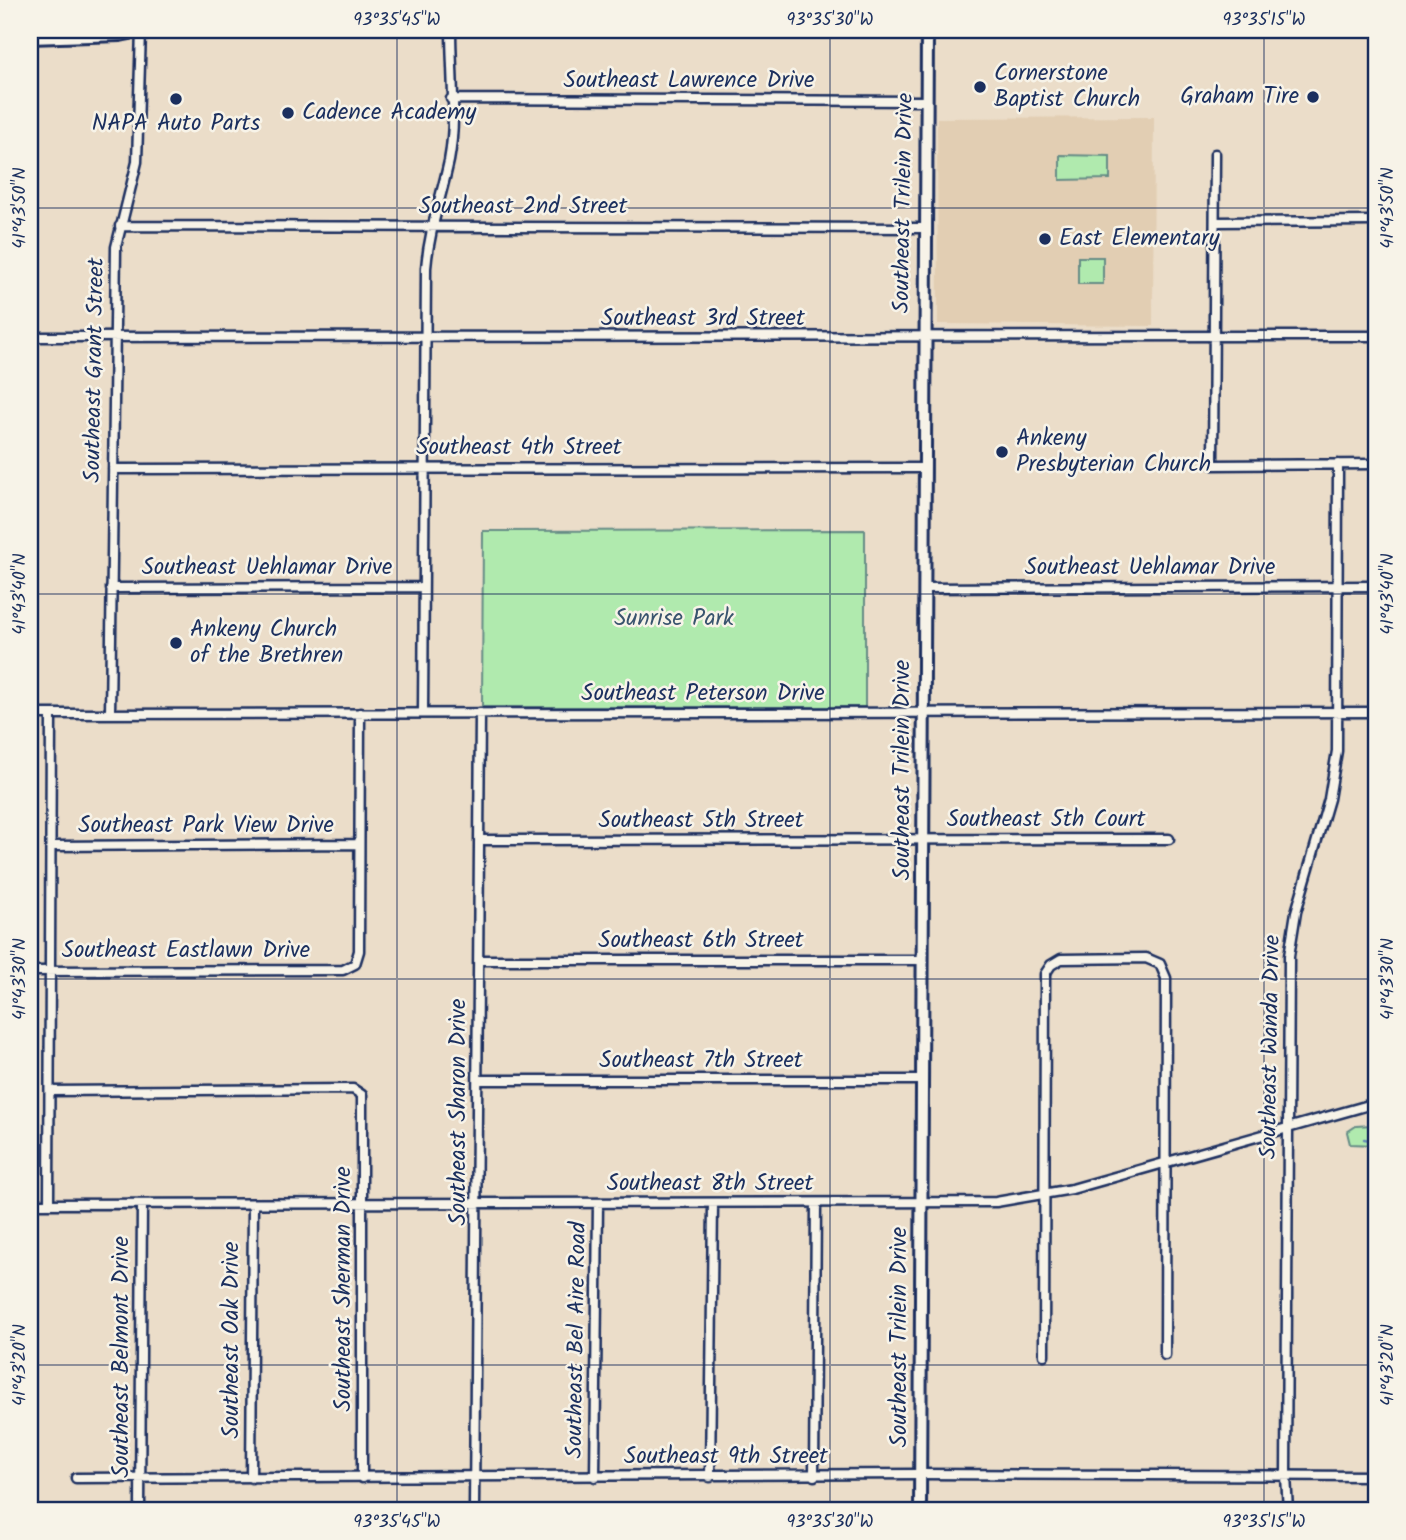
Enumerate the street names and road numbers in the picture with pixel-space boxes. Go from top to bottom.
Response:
street label: Southeast Lawrence Drive [564,63,814,99]
street label: Southeast Trilein Drive [884,93,924,313]
street label: Southeast 2nd Street [419,189,628,225]
street label: Southeast Grant Street [75,256,115,483]
street label: Southeast 3rd Street [601,301,806,337]
street label: Southeast 4th Street [416,430,623,466]
street label: Southeast Uehlamar Drive [142,550,392,586]
street label: Southeast Uehlamar Drive [1025,550,1275,586]
street label: Southeast Trilein Drive [885,660,921,880]
street label: Southeast Peterson Drive [581,676,825,712]
street label: Southeast 5th Court [947,802,1146,838]
street label: Southeast 5th Street [598,803,805,839]
street label: Southeast Park View Drive [78,808,334,844]
street label: Southeast 6th Street [598,923,805,959]
street label: Southeast Eastlawn Drive [62,933,310,969]
street label: Southeast Wanda Drive [1251,934,1291,1160]
street label: Southeast Sharon Drive [441,999,477,1225]
street label: Southeast 7th Street [599,1043,804,1079]
street label: Southeast Sherman Drive [326,1166,362,1412]
street label: Southeast 8th Street [607,1166,814,1202]
street label: Southeast Bel Aire Road [557,1221,597,1459]
street label: Southeast Trilein Drive [882,1227,918,1447]
street label: Southeast Belmont Drive [104,1236,140,1478]
street label: Southeast Oak Drive [214,1242,250,1438]
street label: Southeast 9th Street [624,1439,829,1475]

